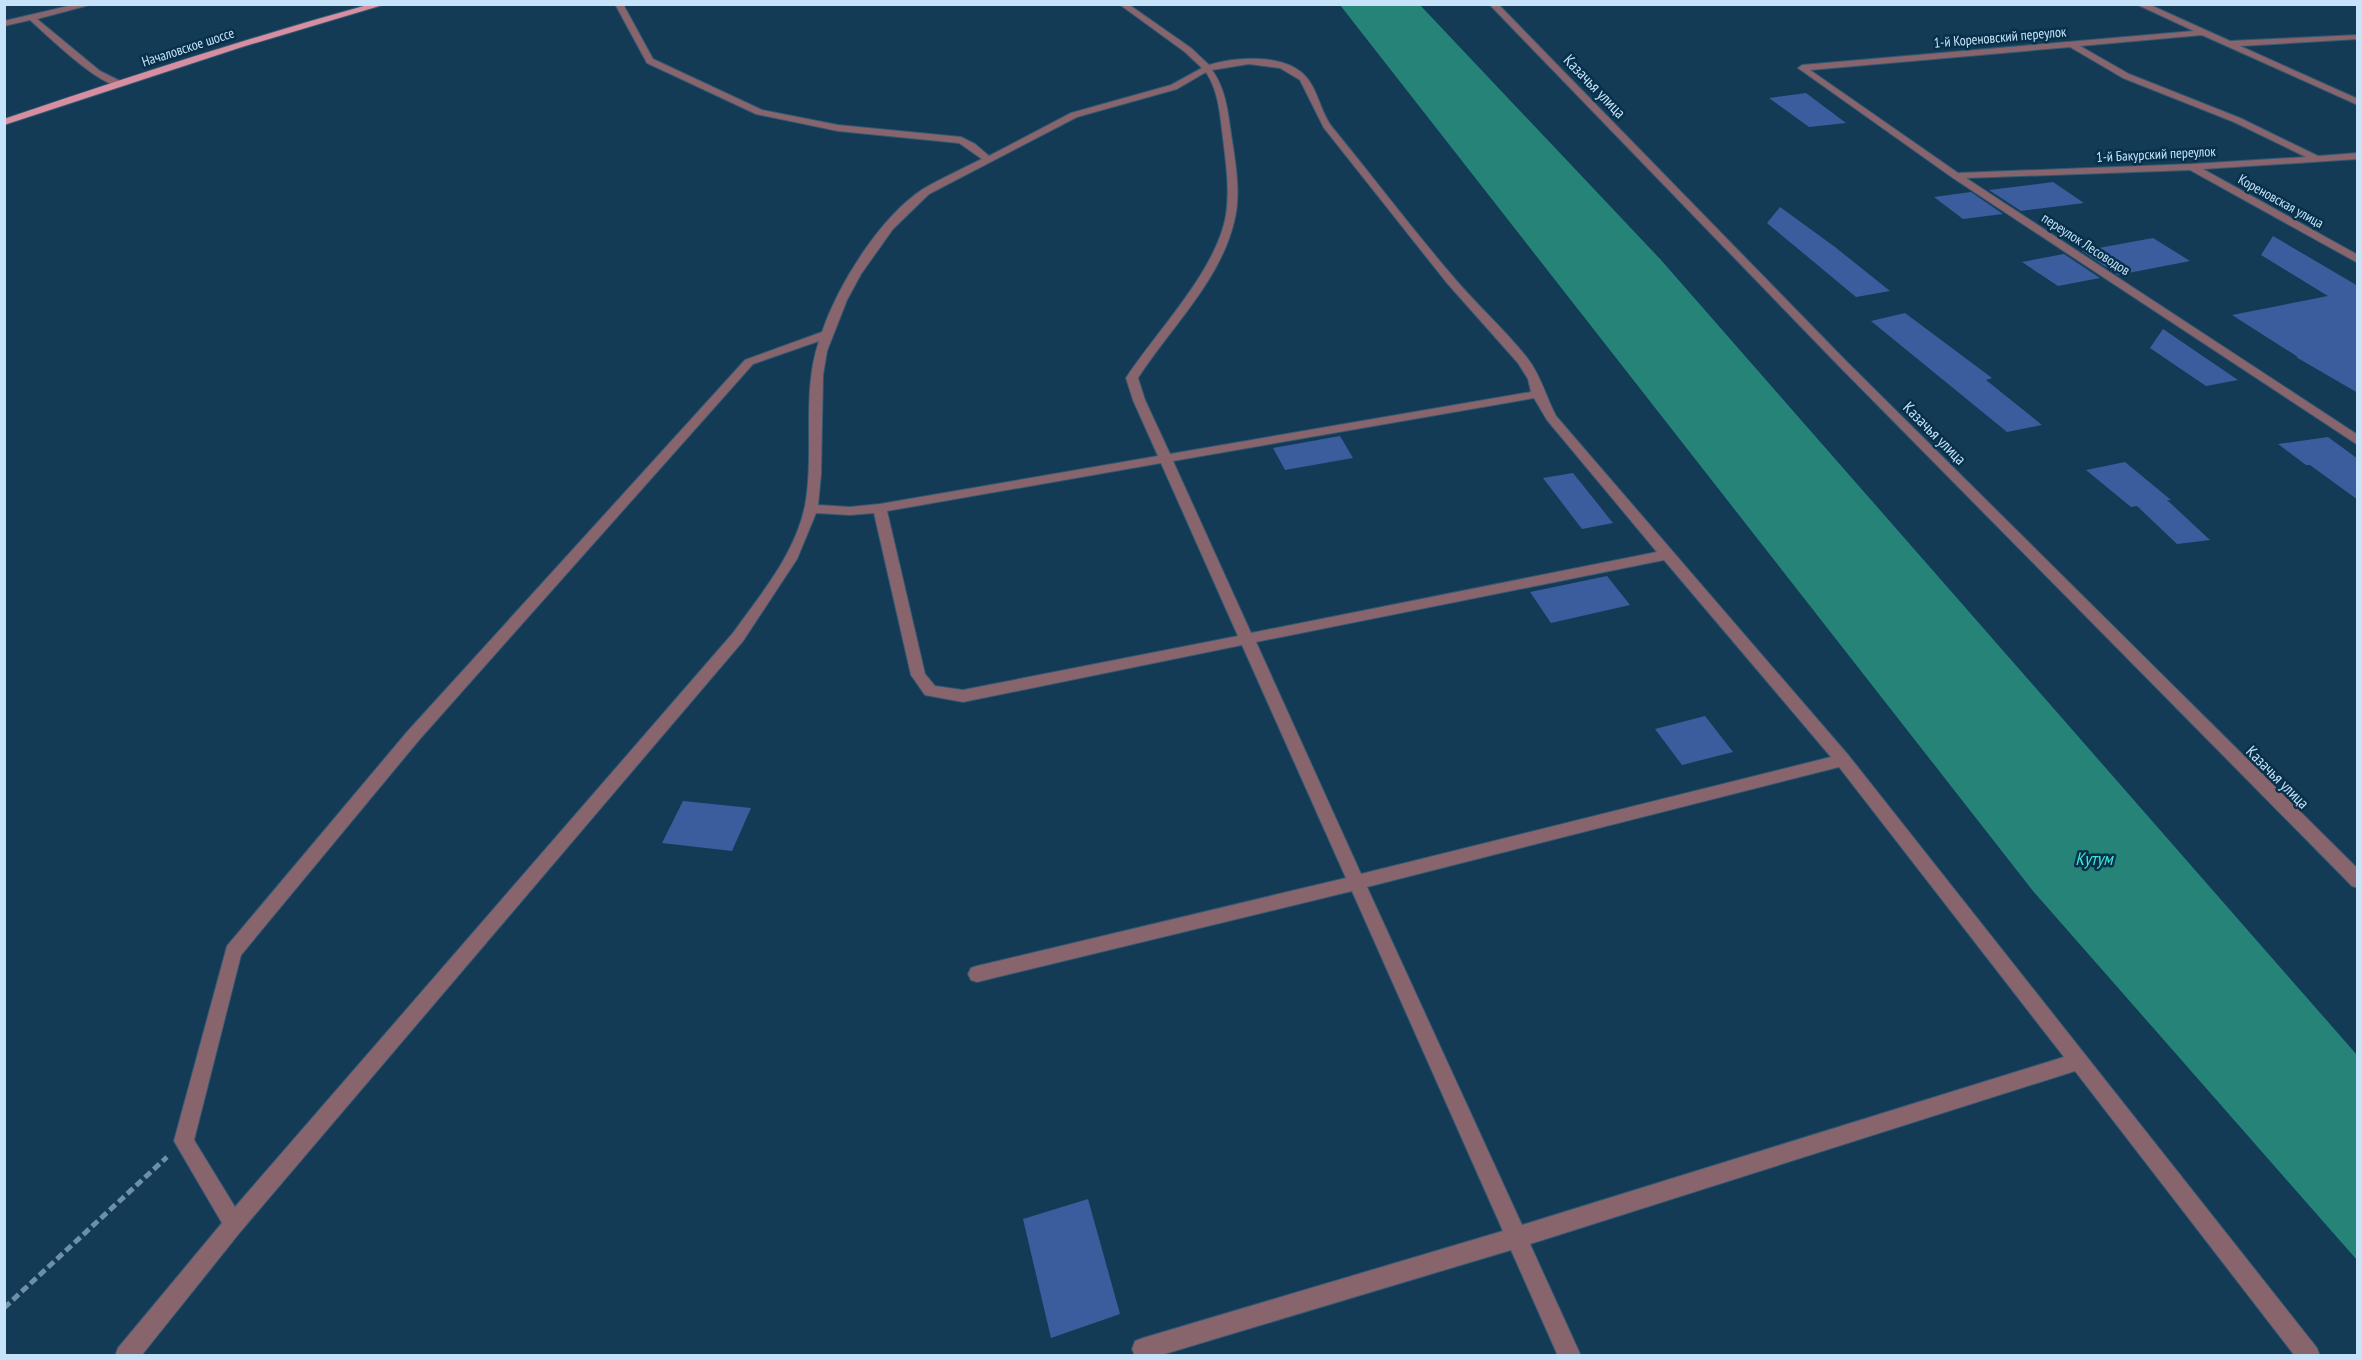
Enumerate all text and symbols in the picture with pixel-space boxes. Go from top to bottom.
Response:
street label: 1-й Кореновский переулок [1933,22,2068,52]
street label: Началовское шоссе [139,23,237,70]
street label: Казачья улица [1560,50,1630,122]
street label: 1-й Бакурский переулок [2096,142,2217,166]
street label: Кореновская улица [2235,170,2327,232]
street label: переулок Лесоводов [2038,209,2134,279]
street label: Казачья улица [1899,397,1971,469]
street label: Казачья улица [2242,741,2314,813]
water label: Кутум [2075,847,2114,870]

